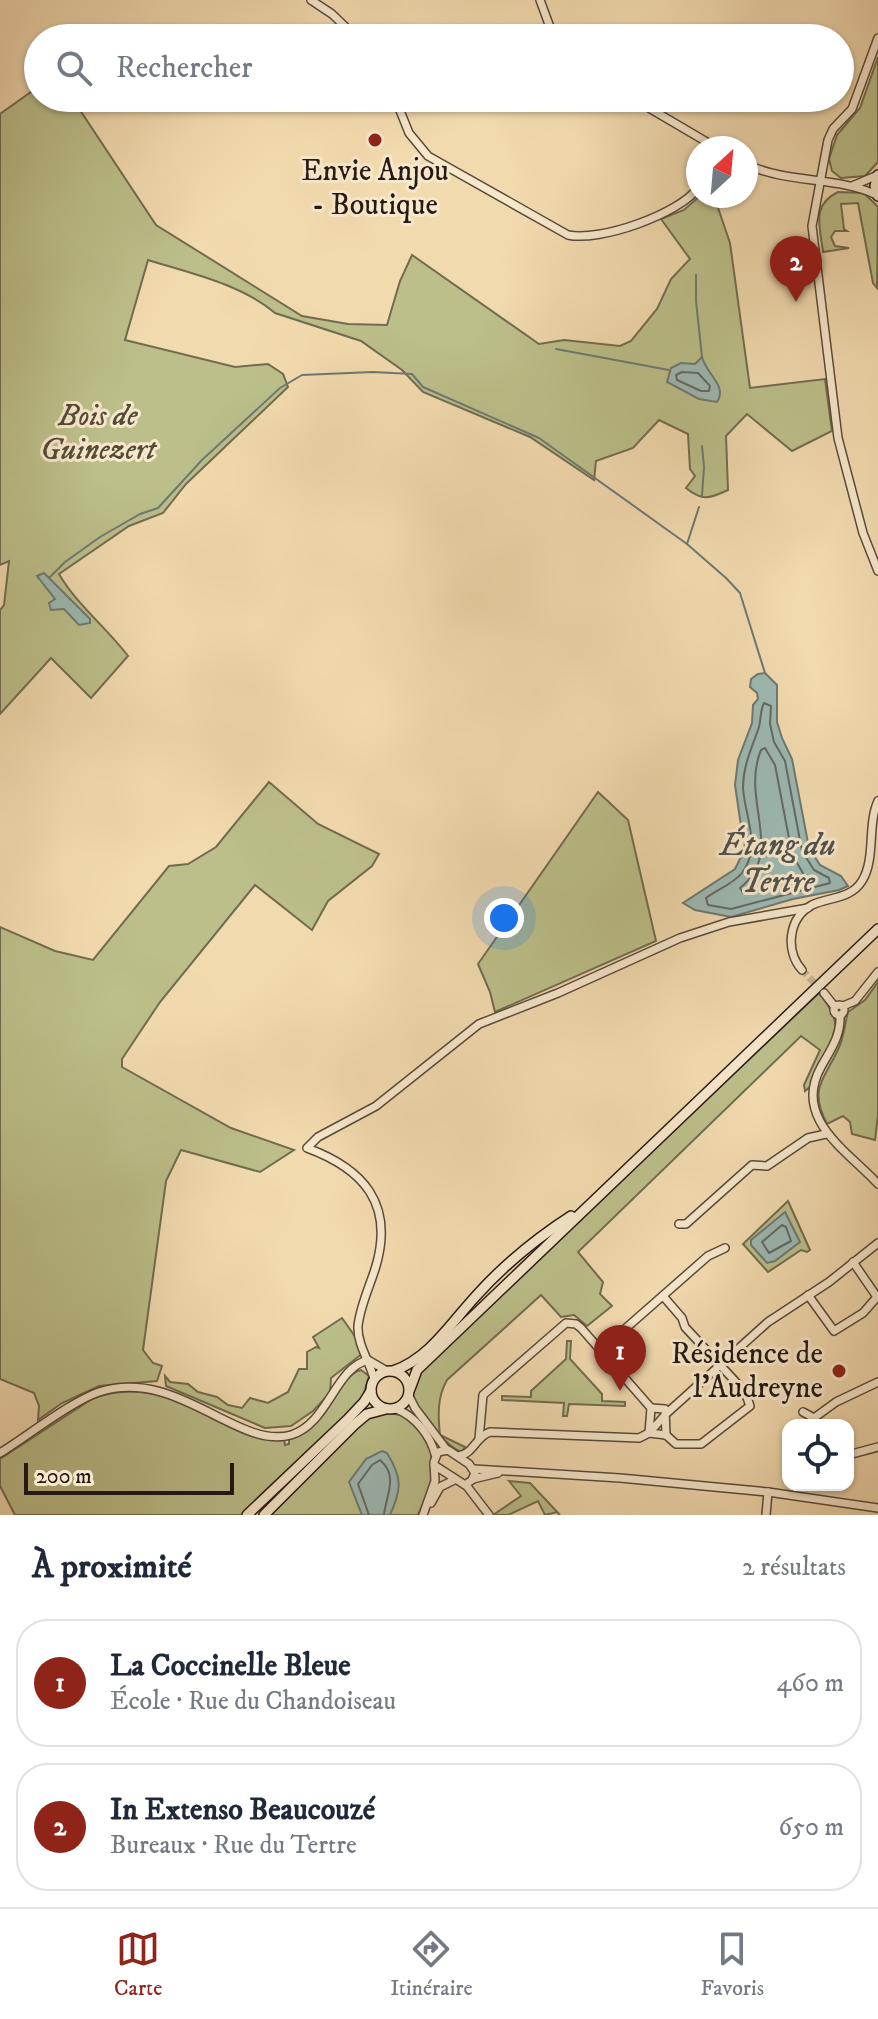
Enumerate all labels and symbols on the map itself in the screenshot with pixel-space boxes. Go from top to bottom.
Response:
marker: Envie Anjou - Boutique [366,131,384,149]
north arrow [686,136,758,208]
place label: Envie Anjou - Boutique [301,153,449,224]
pin: 2 [770,236,822,302]
park label: Bois de Guinezert [40,398,157,469]
water label: Étang du Tertre [718,825,836,903]
your location [484,898,524,938]
pin: 1 [594,1325,646,1391]
place label: Résidence de l'Audreyne [671,1336,823,1407]
marker: Résidence de l'Audreyne [830,1362,848,1380]
scale bar [24,1459,234,1495]

